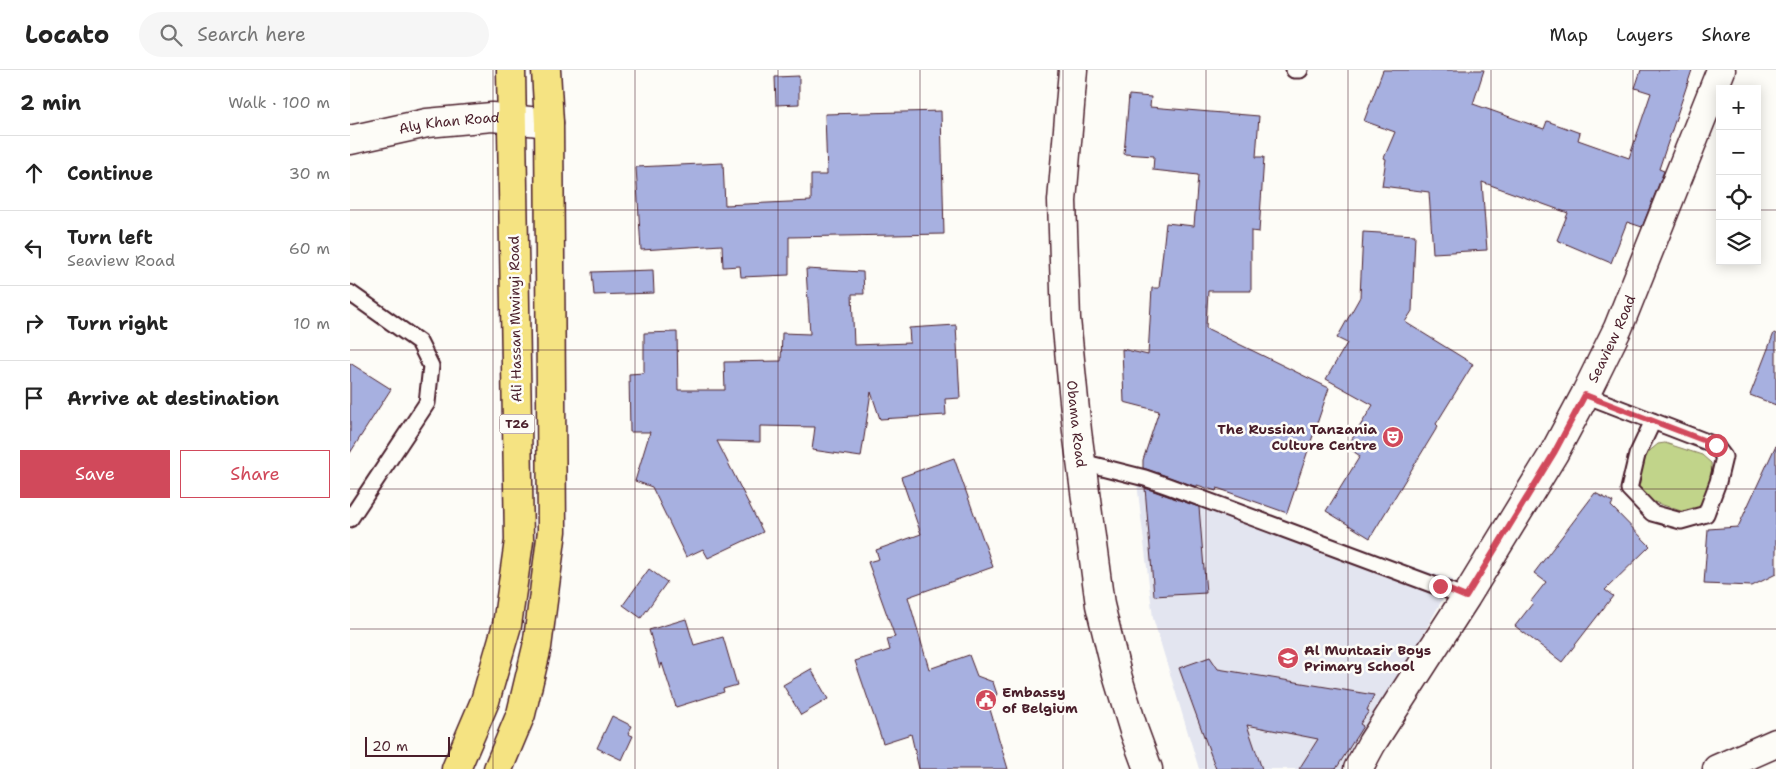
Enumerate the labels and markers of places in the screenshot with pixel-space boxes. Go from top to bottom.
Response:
place label: The Russian Tanzania Culture Centre [1217,420,1377,454]
theatre icon: The Russian Tanzania Culture Centre [1381,425,1405,449]
place label: Al Muntazir Boys Primary School [1304,641,1431,675]
school or university icon: Al Muntazir Boys Primary School [1276,646,1300,670]
place label: Embassy of Belgium [1002,683,1078,717]
public building icon: Embassy of Belgium [974,688,998,712]

